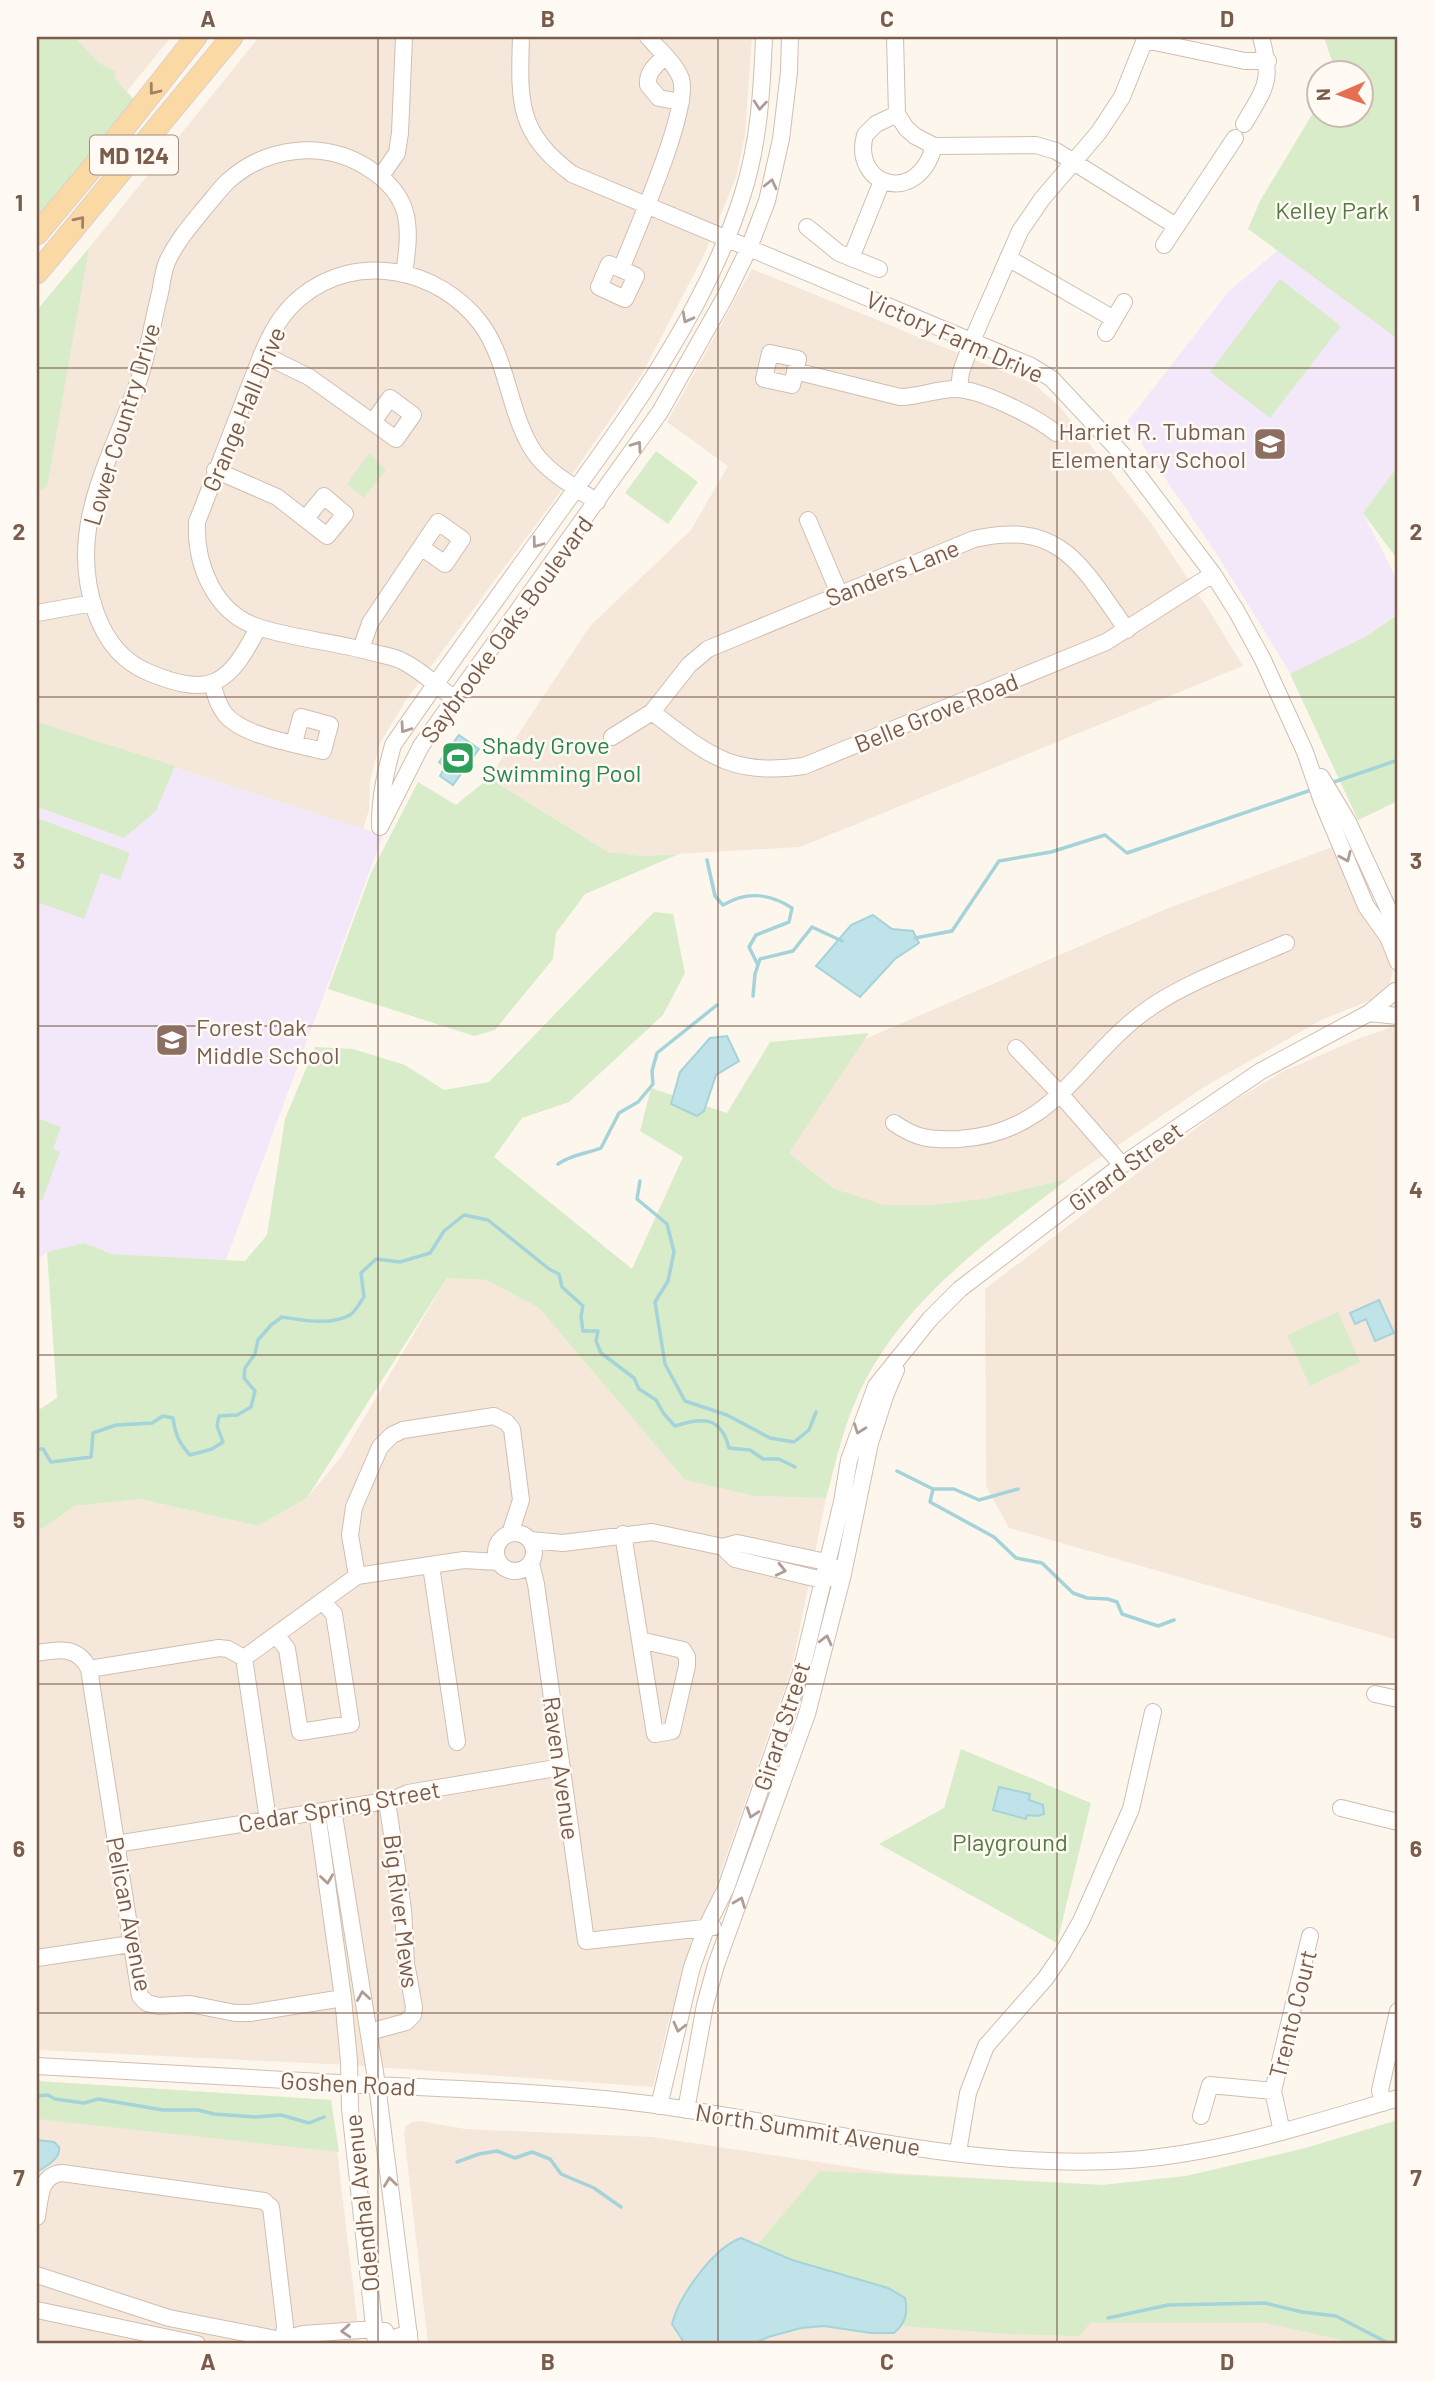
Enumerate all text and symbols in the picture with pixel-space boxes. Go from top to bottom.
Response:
text: A [200,4,216,32]
text: B [541,4,555,32]
text: C [880,4,894,32]
text: D [1220,4,1234,32]
north arrow [1306,60,1376,130]
one-way arrow [150,83,163,95]
text: N [1311,88,1334,101]
one-way arrow [753,100,768,111]
road number: MD 124 [90,136,178,174]
one-way arrow [762,178,777,190]
text: 1 [15,188,23,216]
text: 1 [1412,188,1420,216]
park label: Kelley Park [1275,195,1389,224]
one-way arrow [72,216,85,228]
street label: Victory Farm Drive [862,284,1048,388]
one-way arrow [681,311,695,323]
street label: Lower Country Drive [76,319,166,529]
street label: Grange Hall Drive [195,322,291,496]
place label: Harriet R. Tubman Elementary School [1051,416,1246,473]
school or university icon: Harriet R. Tubman Elementary School [1251,425,1289,463]
one-way arrow [629,441,641,454]
street label: Saybrooke Oaks Boulevard [414,510,598,748]
text: 2 [13,517,25,545]
text: 2 [1410,517,1422,545]
street label: Sanders Lane [821,532,963,612]
one-way arrow [533,535,546,548]
street label: Belle Grove Road [850,666,1022,758]
one-way arrow [401,720,413,733]
place label: Shady Grove Swimming Pool [482,730,641,787]
sports icon: Shady Grove Swimming Pool [439,739,477,777]
text: 3 [13,846,25,874]
text: 3 [1410,846,1422,874]
one-way arrow [1338,850,1352,862]
place label: Forest Oak Middle School [196,1012,340,1069]
school or university icon: Forest Oak Middle School [153,1021,191,1059]
street label: Girard Street [1062,1115,1188,1217]
text: 4 [12,1175,26,1203]
text: 4 [1409,1175,1423,1203]
one-way arrow [854,1423,868,1435]
text: 5 [13,1505,25,1533]
text: 5 [1410,1505,1422,1533]
one-way arrow [775,1562,787,1576]
one-way arrow [818,1634,832,1646]
street label: Girard Street [747,1658,815,1794]
street label: Raven Avenue [538,1694,586,1842]
street label: Cedar Spring Street [236,1774,442,1838]
one-way arrow [746,1806,760,1818]
park label: Playground [952,1827,1068,1856]
street label: Big River Mews [378,1832,426,1990]
text: 6 [13,1834,25,1862]
street label: Pelican Avenue [101,1834,159,1994]
text: 6 [1410,1834,1422,1862]
one-way arrow [319,1873,334,1885]
one-way arrow [731,1897,745,1909]
street label: Trento Court [1262,1947,1322,2081]
one-way arrow [356,1990,371,2002]
one-way arrow [672,2021,687,2033]
street label: Goshen Road [279,2065,417,2101]
street label: North Summit Avenue [693,2097,923,2161]
street label: Odendhal Avenue [337,2113,385,2293]
text: 7 [13,2163,25,2191]
text: 7 [1410,2163,1422,2191]
one-way arrow [382,2176,397,2188]
one-way arrow [340,2323,351,2338]
text: A [200,2347,216,2375]
text: B [541,2347,555,2375]
text: C [880,2347,894,2375]
text: D [1220,2347,1234,2375]

